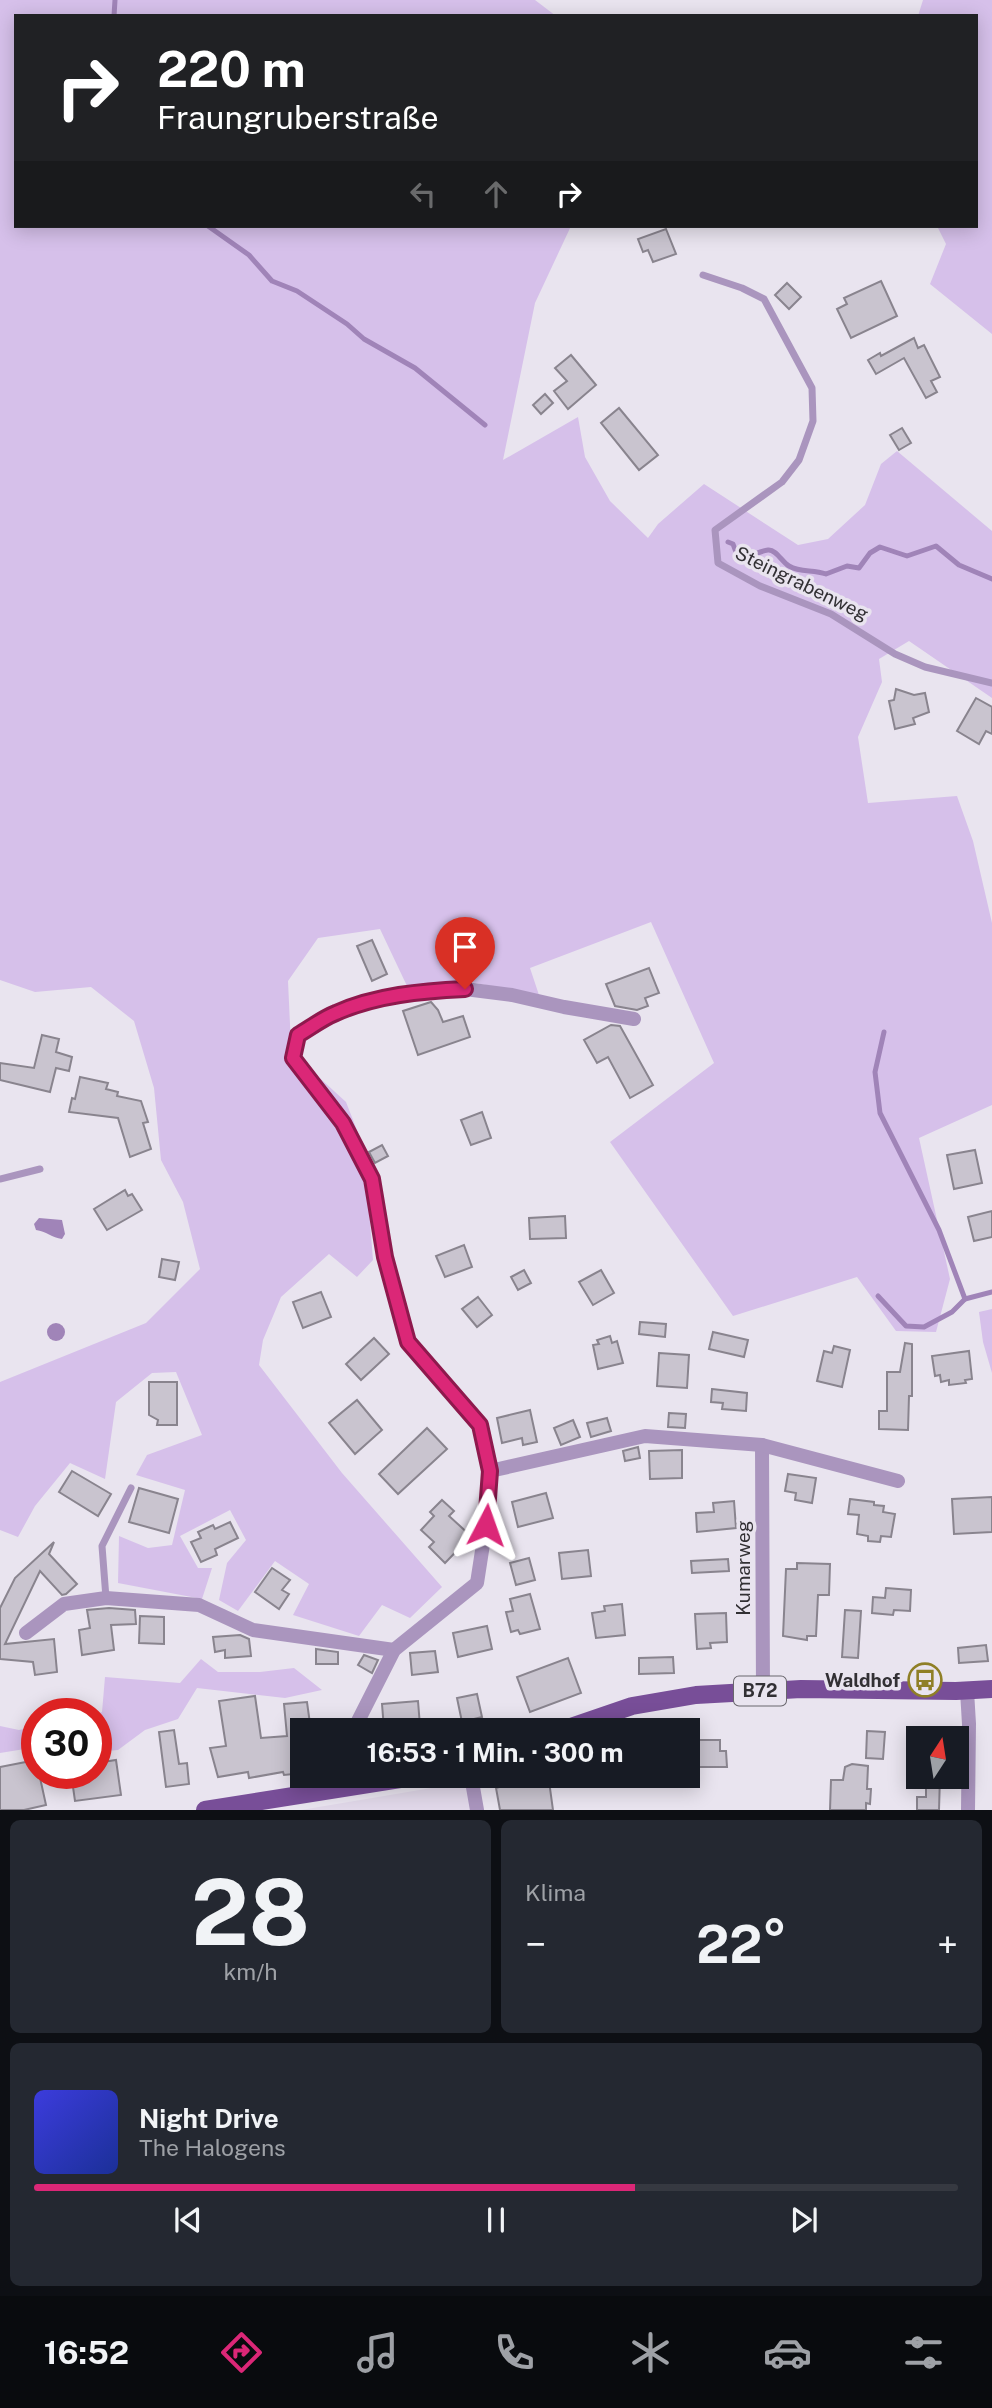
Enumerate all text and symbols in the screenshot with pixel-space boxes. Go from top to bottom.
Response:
text: 220 m [157,40,306,98]
icon: right [42,42,133,133]
text: Fraungruberstraße [157,99,439,136]
icon: left [404,175,442,213]
icon: ahead [477,175,515,213]
icon: right [550,175,588,213]
street label: Steingrabenweg [732,541,872,625]
pin [435,917,495,989]
icon: arrive [446,928,484,966]
position arrow [449,1488,523,1562]
street label: Kumarweg [732,1520,754,1616]
bus stop icon: Waldhof [906,1661,944,1699]
place label: Waldhof [825,1669,900,1691]
road number: B72 [734,1676,786,1706]
speed limit sign: 30 [21,1698,112,1789]
north arrow [906,1726,970,1788]
map controls [906,1726,969,1789]
text: 16:53 · 1 Min. · 300 m [367,1737,623,1768]
text: 28 [191,1859,310,1965]
text: Klima [525,1879,586,1906]
text: 22° [696,1914,787,1975]
text: − [525,1922,546,1967]
text: + [937,1922,958,1967]
text: km/h [223,1958,278,1985]
text: Night Drive [139,2103,279,2134]
text: The Halogens [139,2134,286,2161]
icon: previous [169,2201,207,2239]
icon: pause [477,2201,515,2239]
icon: next [785,2201,823,2239]
icon: directions [217,2328,266,2377]
icon: music [353,2328,402,2377]
icon: phone [490,2328,539,2377]
icon: climate [626,2328,675,2377]
icon: car [763,2328,812,2377]
icon: filters [899,2328,948,2377]
text: 16:52 [44,2334,129,2371]

